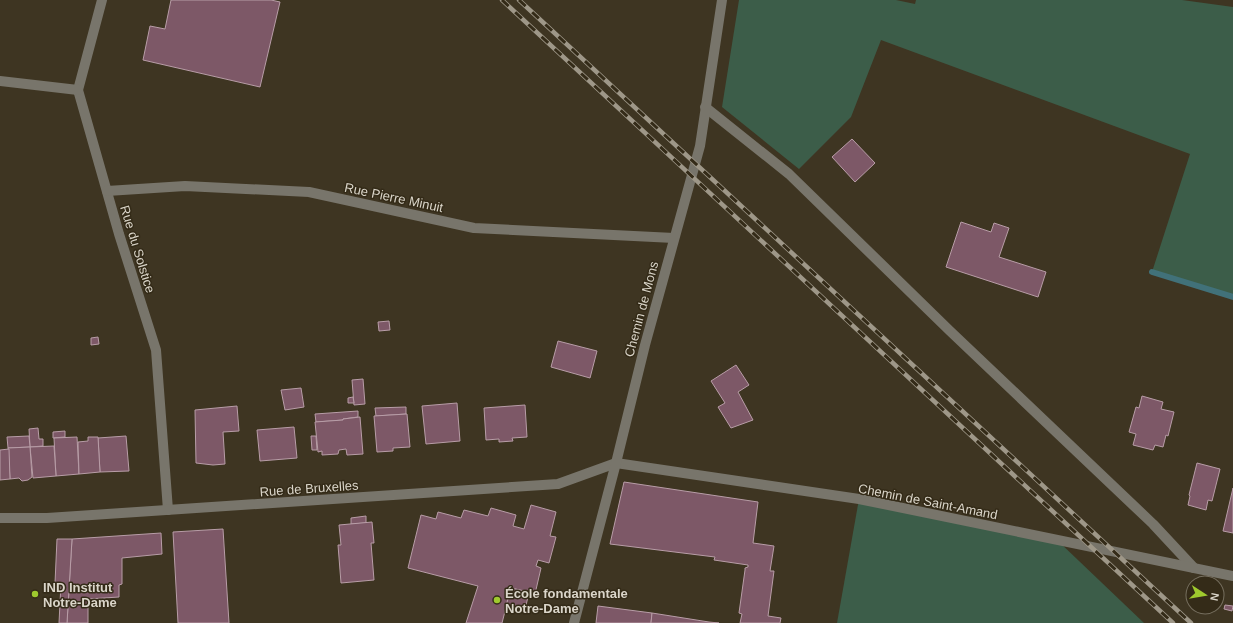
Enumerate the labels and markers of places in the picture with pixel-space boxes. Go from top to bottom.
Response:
place label: IND Institut Notre-Dame [43,580,117,610]
place label: École fondamentale Notre-Dame [505,586,628,616]
marker: IND Institut Notre-Dame [30,589,40,599]
marker: École fondamentale Notre-Dame [492,595,502,605]

